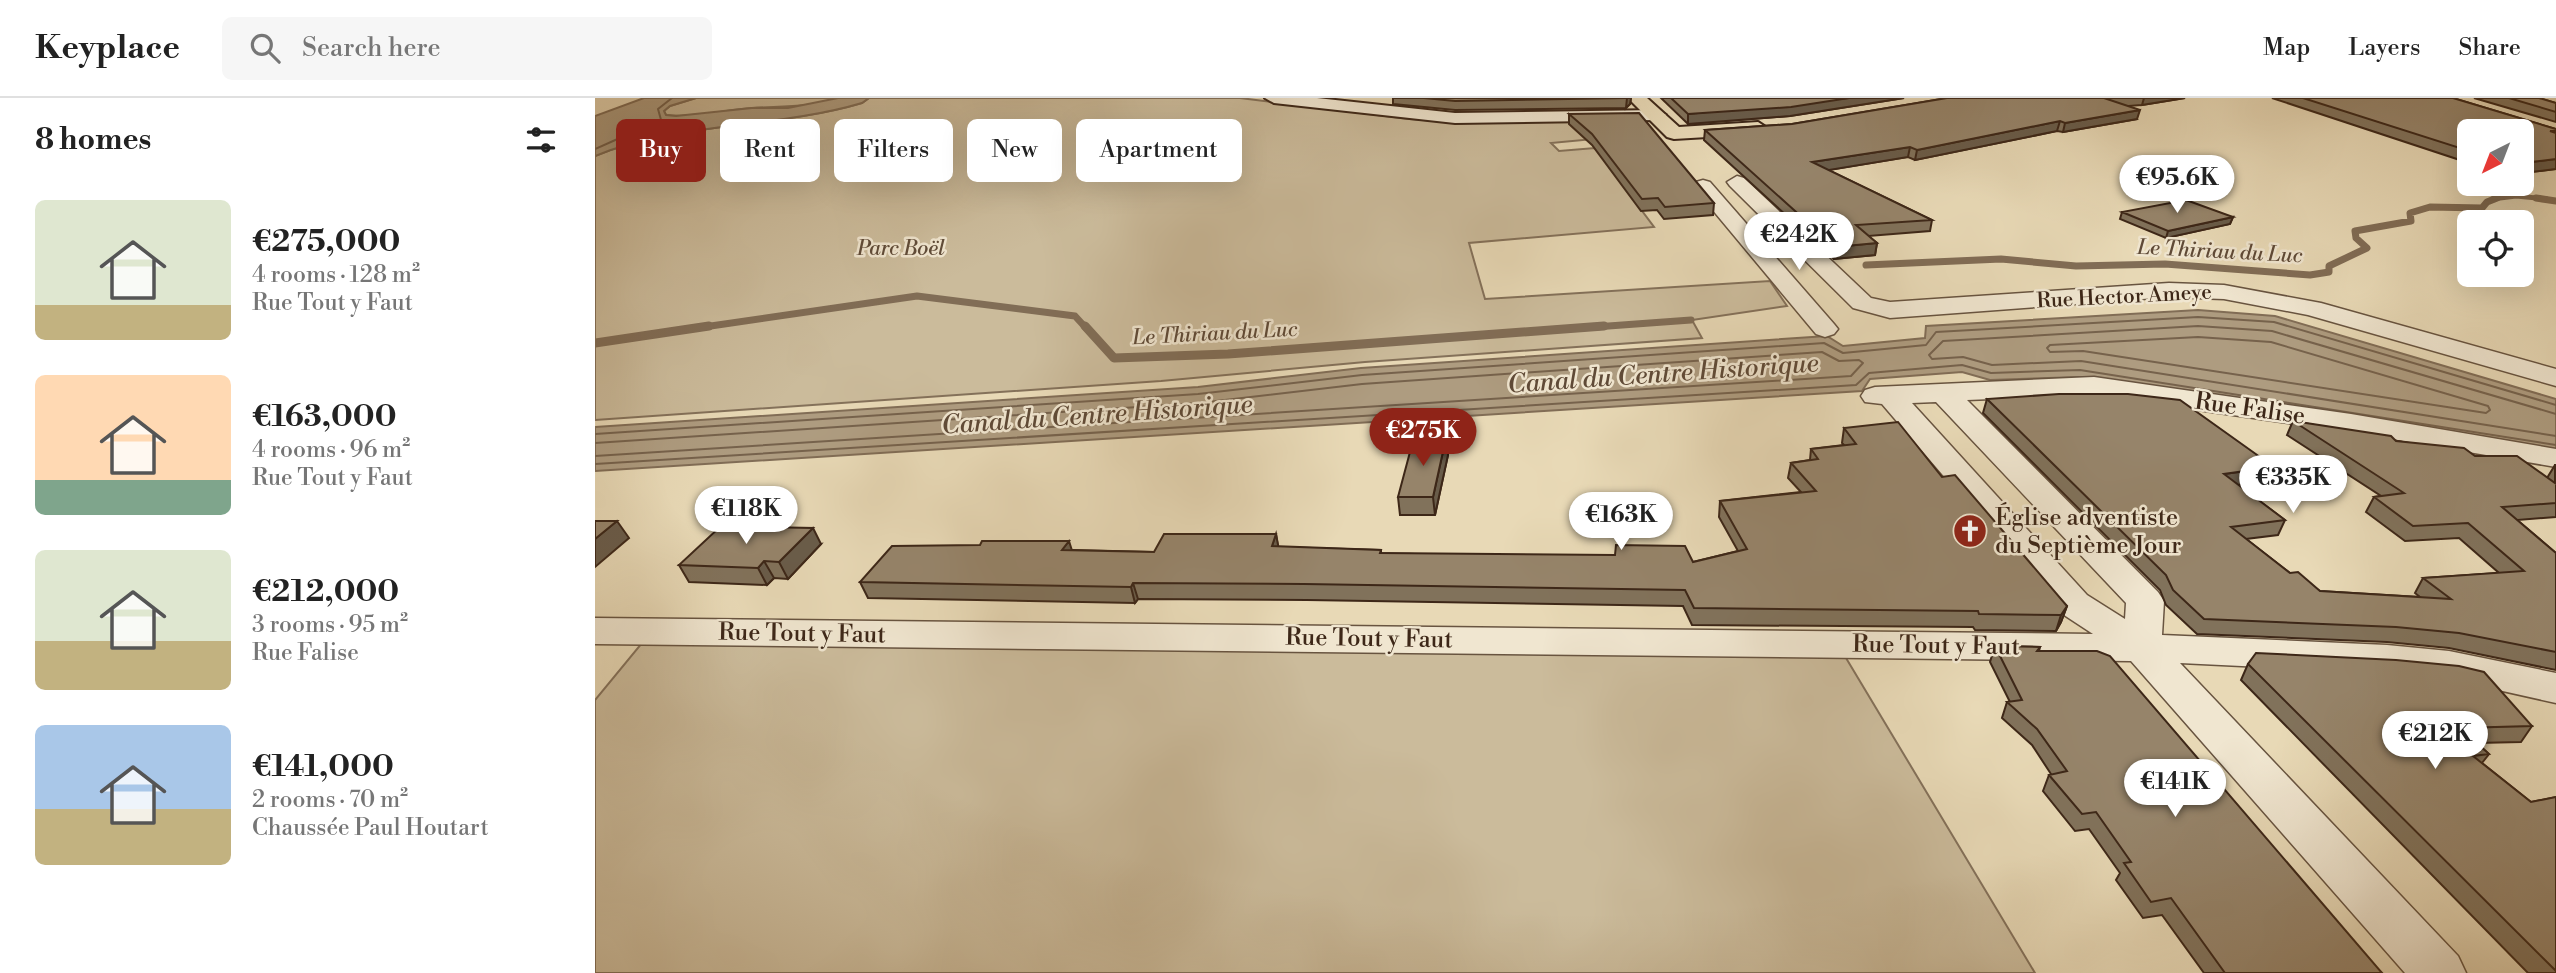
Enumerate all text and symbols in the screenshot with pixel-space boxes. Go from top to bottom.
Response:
search box [222,17,712,80]
text: Keyplace [35,28,180,69]
icon: search [246,29,284,67]
text: Search here [302,32,441,64]
text: Map [2263,33,2310,63]
text: Layers [2348,33,2420,63]
text: Share [2458,33,2521,63]
chip: Buy [616,119,706,182]
chip: Rent [720,119,820,182]
chip: Filters [834,119,953,182]
chip: New [967,119,1062,182]
chip: Apartment [1076,119,1242,182]
north arrow [2457,119,2534,196]
map controls [2457,119,2534,287]
text: 8 homes [35,121,151,159]
icon: filters [522,121,560,159]
pin: €95.6K [2120,156,2234,215]
text: €95.6K [2135,164,2219,192]
button: locate [2457,210,2534,287]
pin: €242K [1750,212,1848,272]
text: €242K [1760,221,1838,249]
text: €275,000 [252,223,400,261]
icon: home [91,228,175,312]
water label: Le Thiriau du Luc [2136,235,2303,269]
park label: Parc Boël [856,236,945,262]
text: 4 rooms · 128 m² [252,261,420,289]
street label: Rue Hector Ameye [2036,279,2212,315]
text: Rue Tout y Faut [252,289,413,317]
water label: Le Thiriau du Luc [1131,317,1298,351]
water label: Canal du Centre Historique [1506,347,1820,401]
street label: Rue Falise [2193,386,2307,432]
water label: Canal du Centre Historique [940,388,1254,442]
text: €163,000 [252,398,396,436]
icon: home [91,403,175,487]
pin: €275K [1374,408,1472,468]
text: €275K [1385,417,1461,445]
text: 4 rooms · 96 m² [252,436,410,464]
pin: €335K [2244,456,2342,515]
text: Rue Tout y Faut [252,464,413,492]
text: €335K [2255,464,2331,492]
pin: €118K [697,486,795,546]
pin: €163K [1572,492,1670,552]
text: €118K [711,495,781,523]
text: €163K [1585,501,1657,529]
place label: Église adventiste du Septième Jour [1995,502,2181,561]
church icon: Église adventiste du Septième Jour [1951,512,1989,550]
text: €212,000 [252,573,399,611]
icon: home [91,578,175,662]
text: 3 rooms · 95 m² [252,611,408,639]
street label: Rue Tout y Faut [718,618,887,650]
street label: Rue Tout y Faut [1285,623,1454,655]
street label: Rue Tout y Faut [1852,630,2021,662]
text: Rue Falise [252,639,359,667]
pin: €212K [2386,712,2484,771]
text: €212K [2398,720,2472,748]
text: €141,000 [252,748,394,786]
icon: home [91,753,175,837]
pin: €141K [2126,760,2224,819]
text: €141K [2140,768,2210,796]
text: 2 rooms · 70 m² [252,786,408,814]
text: Chaussée Paul Houtart [252,814,489,842]

